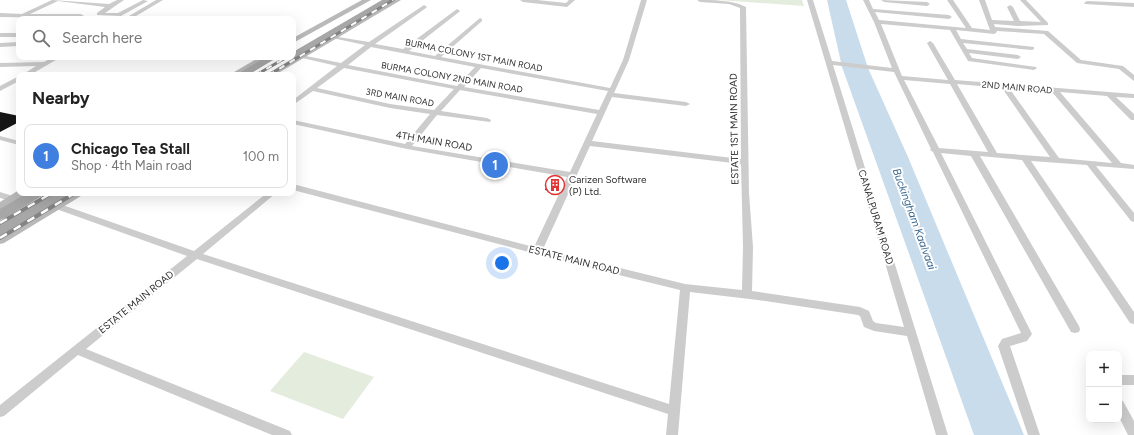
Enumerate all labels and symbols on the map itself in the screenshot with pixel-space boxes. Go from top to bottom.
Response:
street label: BURMA COLONY 1ST MAIN ROAD [404,36,544,74]
street label: BURMA COLONY 2ND MAIN ROAD [380,59,524,95]
street label: ESTATE 1ST MAIN ROAD [727,73,741,185]
street label: 2ND MAIN ROAD [981,78,1053,96]
street label: 3RD MAIN ROAD [365,86,435,108]
street label: 4TH MAIN ROAD [395,128,473,154]
pin: 1 [482,150,508,180]
water label: Buckingham Kaalvaai [890,166,939,272]
street label: CANALPURAM ROAD [855,168,897,266]
place label: Carizen Software (P) Ltd. [569,173,647,198]
building icon: Carizen Software (P) Ltd. [544,174,566,196]
street label: ESTATE MAIN ROAD [527,242,621,278]
your location [492,253,512,273]
street label: ESTATE MAIN ROAD [96,268,176,336]

